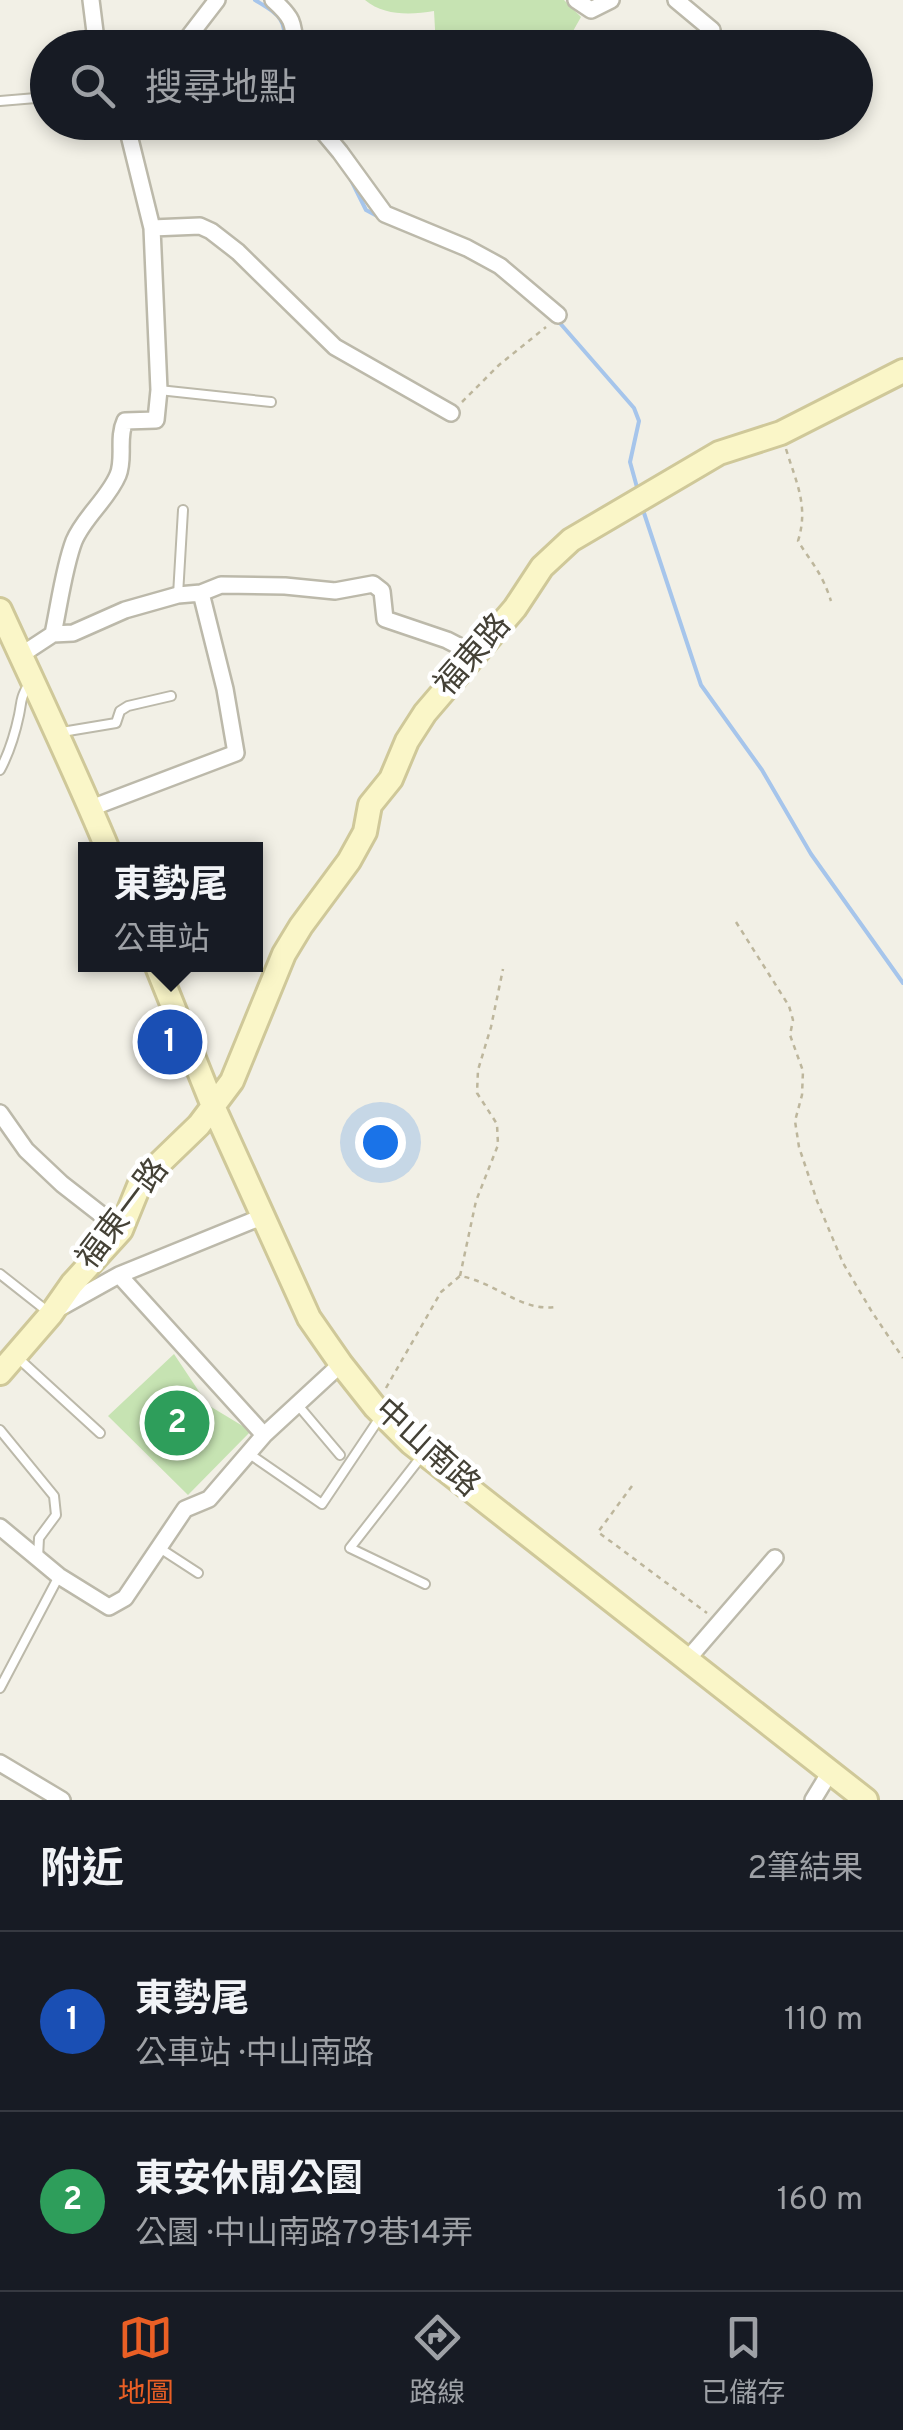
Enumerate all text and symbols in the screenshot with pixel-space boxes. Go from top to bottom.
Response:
search box [30,30,873,140]
icon: search [65,58,120,113]
text: 搜尋地點 [145,66,297,115]
street label: 福東路 [427,607,521,705]
popup [78,842,263,972]
text: 東勢尾 [113,863,228,912]
text: 公車站 [113,921,210,961]
pin: 1 [138,1004,202,1080]
your location [355,1117,406,1168]
street label: 福東一路 [70,1152,178,1278]
pin: 2 [144,1386,210,1460]
street label: 中山南路 [365,1391,487,1507]
text: 附近 [40,1845,124,1898]
text: 2筆結果 [747,1850,863,1890]
text: 東勢尾 [135,1977,249,2026]
text: 1 [66,2001,79,2041]
text: 110 m [784,2001,863,2041]
text: 公車站 · 中山南路 [135,2035,374,2075]
text: 東安休閒公園 [135,2157,363,2206]
text: 2 [63,2181,82,2221]
text: 160 m [777,2181,863,2221]
text: 公園 · 中山南路79巷14弄 [135,2215,473,2255]
tab: 地圖 [118,2310,174,2413]
tab: 路線 [409,2310,465,2413]
tab: 已儲存 [701,2310,785,2413]

